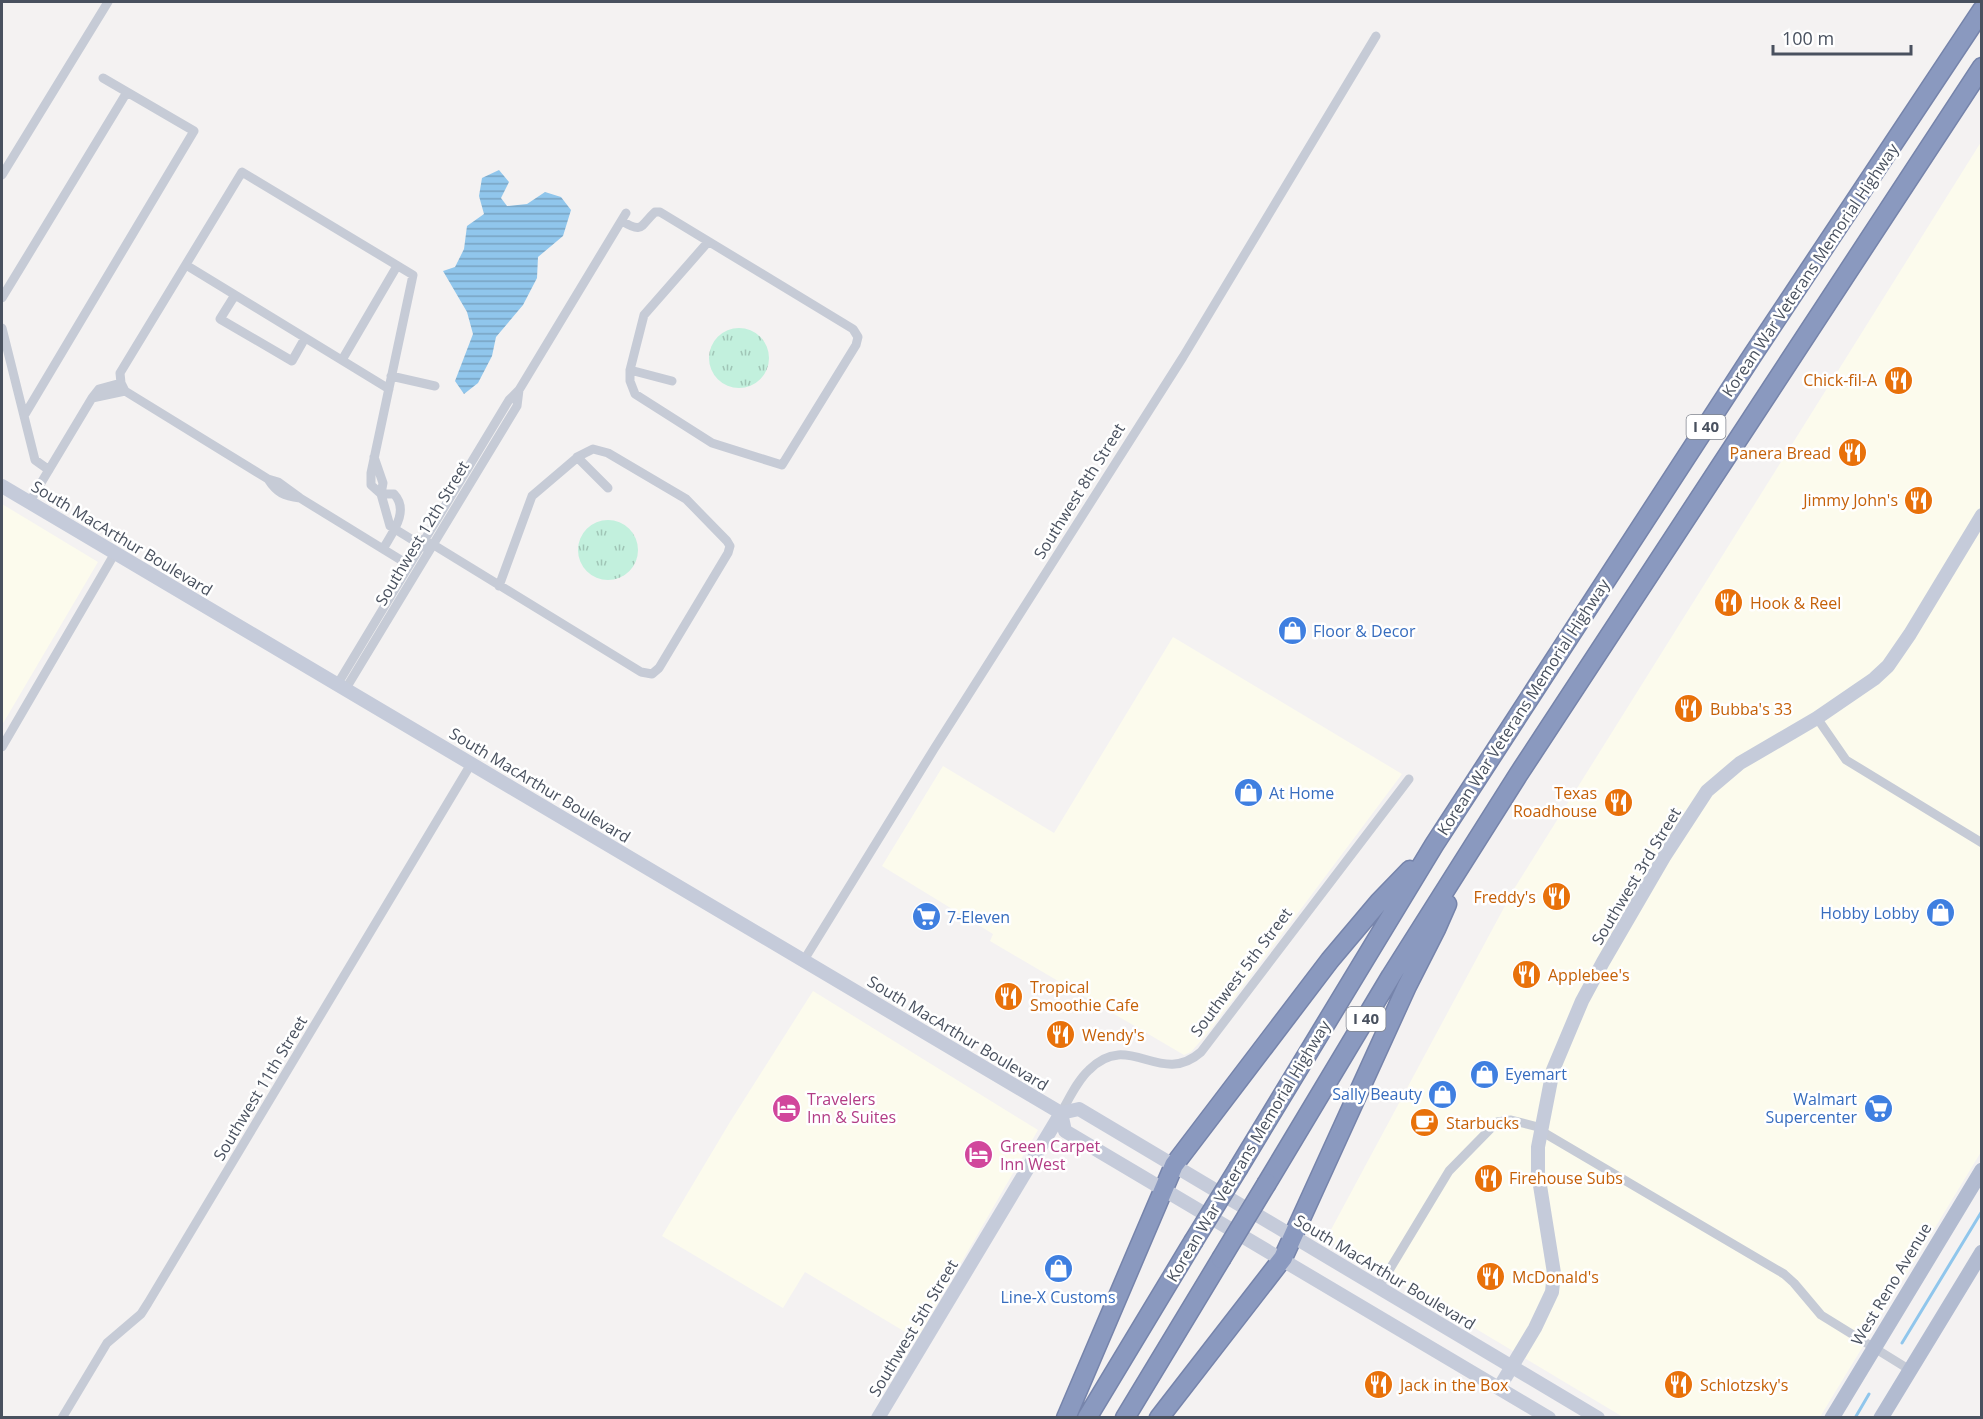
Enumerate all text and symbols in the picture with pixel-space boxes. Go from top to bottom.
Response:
scale bar [1773,18,1911,56]
text: 100 m [1782,26,1834,50]
street label: Korean War Veterans Memorial Highway [1717,138,1904,401]
restaurant icon: Chick-fil-A [1882,364,1914,396]
place label: Chick-fil-A [1803,369,1878,391]
road number: I 40 [1686,415,1726,439]
street label: Southwest 8th Street [1028,419,1130,563]
restaurant icon: Panera Bread [1836,437,1868,469]
place label: Panera Bread [1730,442,1831,464]
street label: Southwest 12th Street [370,456,474,609]
street label: South MacArthur Boulevard [27,475,217,601]
restaurant icon: Jimmy John's [1903,484,1935,516]
place label: Jimmy John's [1801,489,1898,511]
street label: Korean War Veterans Memorial Highway [1432,574,1615,839]
restaurant icon: Hook & Reel [1713,587,1745,619]
place label: Hook & Reel [1750,592,1841,614]
shop icon: Floor & Decor [1276,615,1308,647]
place label: Floor & Decor [1313,620,1416,642]
restaurant icon: Bubba's 33 [1673,693,1705,725]
place label: Bubba's 33 [1710,698,1792,720]
street label: South MacArthur Boulevard [445,722,635,848]
shop icon: At Home [1232,777,1264,809]
place label: At Home [1269,782,1334,804]
place label: Texas Roadhouse [1513,782,1597,822]
restaurant icon: Texas Roadhouse [1602,786,1634,818]
street label: Southwest 3rd Street [1586,803,1686,949]
restaurant icon: Freddy's [1541,881,1573,913]
place label: Freddy's [1473,886,1536,908]
shop icon: Hobby Lobby [1924,897,1956,929]
supermarket icon: 7-Eleven [910,901,942,933]
place label: Hobby Lobby [1820,902,1920,924]
street label: Southwest 5th Street [1185,903,1297,1041]
place label: 7-Eleven [947,906,1010,928]
restaurant icon: Applebee's [1511,959,1543,991]
place label: Applebee's [1548,964,1630,986]
street label: South MacArthur Boulevard [863,970,1053,1096]
place label: Tropical Smoothie Cafe [1030,976,1139,1016]
restaurant icon: Tropical Smoothie Cafe [993,980,1025,1012]
road number: I 40 [1346,1007,1386,1031]
street label: Southwest 11th Street [208,1011,312,1164]
street label: Korean War Veterans Memorial Highway [1161,1015,1336,1286]
restaurant icon: Wendy's [1045,1019,1077,1051]
place label: Wendy's [1082,1024,1145,1046]
shop icon: Eyemart [1468,1058,1500,1090]
place label: Eyemart [1505,1063,1567,1085]
shop icon: Sally Beauty [1427,1078,1459,1110]
place label: Sally Beauty [1332,1083,1423,1105]
place label: Travelers Inn & Suites [807,1088,896,1128]
place label: Walmart Supercenter [1765,1088,1857,1128]
hotel icon: Travelers Inn & Suites [770,1092,802,1124]
supermarket icon: Walmart Supercenter [1862,1092,1894,1124]
cafe icon: Starbucks [1409,1107,1441,1139]
place label: Starbucks [1446,1112,1519,1134]
place label: Green Carpet Inn West [1000,1135,1100,1175]
hotel icon: Green Carpet Inn West [963,1139,995,1171]
restaurant icon: Firehouse Subs [1472,1162,1504,1194]
place label: Firehouse Subs [1509,1167,1623,1189]
street label: South MacArthur Boulevard [1290,1209,1480,1335]
street label: West Reno Avenue [1846,1219,1936,1349]
shop icon: Line-X Customs [1042,1253,1074,1285]
street label: Southwest 5th Street [863,1255,963,1401]
restaurant icon: McDonald's [1475,1261,1507,1293]
place label: McDonald's [1512,1266,1599,1288]
place label: Line-X Customs [1000,1286,1116,1308]
restaurant icon: Jack in the Box [1363,1369,1395,1401]
restaurant icon: Schlotzsky's [1663,1369,1695,1401]
place label: Jack in the Box [1398,1374,1509,1396]
place label: Schlotzsky's [1700,1374,1788,1396]

